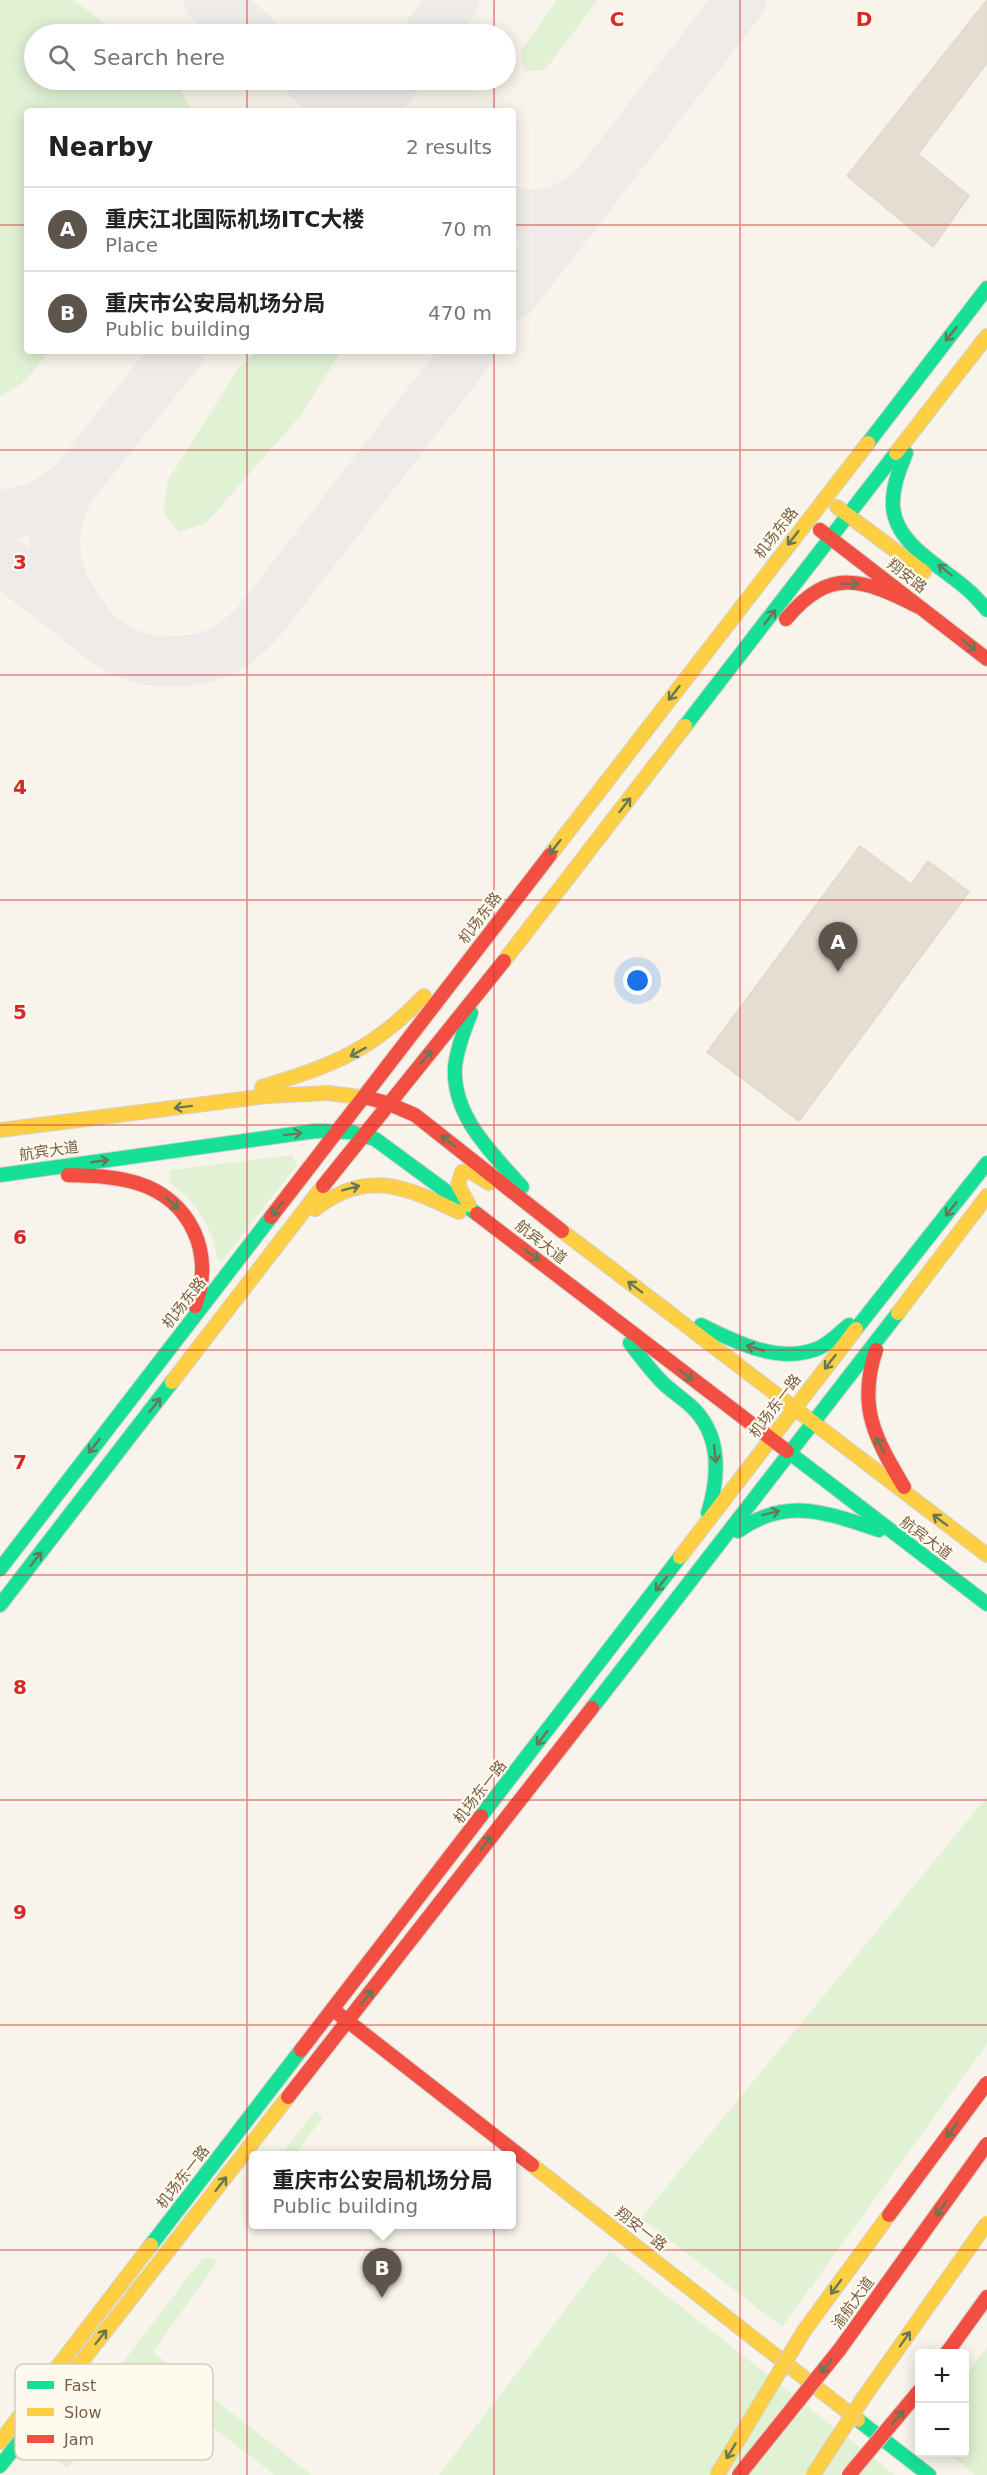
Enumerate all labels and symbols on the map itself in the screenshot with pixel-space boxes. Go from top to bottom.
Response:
text: C [610,7,624,31]
text: D [856,7,872,31]
one-way arrow [945,326,957,342]
street label: 机场东路 [750,504,802,562]
one-way arrow [786,530,799,546]
text: 3 [13,550,27,574]
street label: 翔安路 [884,555,930,597]
one-way arrow [937,564,953,577]
one-way arrow [840,578,859,589]
one-way arrow [763,610,776,626]
one-way arrow [961,639,977,652]
one-way arrow [667,684,680,700]
text: 4 [13,775,27,799]
one-way arrow [618,797,631,813]
one-way arrow [549,839,561,855]
street label: 机场东路 [455,889,505,947]
pin: A [818,922,858,972]
your location [623,966,652,995]
text: 5 [13,1000,27,1024]
one-way arrow [350,1046,367,1058]
one-way arrow [419,1050,433,1065]
one-way arrow [173,1102,193,1113]
one-way arrow [282,1128,302,1139]
one-way arrow [440,1135,456,1148]
street label: 航宾大道 [18,1138,80,1164]
one-way arrow [89,1155,109,1166]
one-way arrow [341,1182,360,1193]
one-way arrow [164,1196,179,1210]
one-way arrow [271,1200,284,1216]
one-way arrow [944,1201,957,1217]
street label: 航宾大道 [512,1216,570,1268]
text: 6 [13,1225,27,1249]
one-way arrow [523,1249,539,1262]
street label: 机场东路 [158,1274,210,1332]
one-way arrow [627,1280,643,1293]
one-way arrow [746,1342,765,1354]
one-way arrow [824,1354,837,1370]
one-way arrow [678,1368,694,1381]
street label: 机场东一路 [745,1371,805,1441]
one-way arrow [148,1397,161,1413]
one-way arrow [874,1437,886,1454]
one-way arrow [88,1438,100,1454]
one-way arrow [710,1444,721,1464]
text: 7 [13,1450,27,1474]
one-way arrow [761,1507,780,1518]
street label: 航宾大道 [897,1513,955,1563]
one-way arrow [933,1513,949,1526]
one-way arrow [29,1551,42,1567]
one-way arrow [654,1575,667,1591]
text: 8 [13,1675,27,1699]
one-way arrow [535,1730,548,1746]
street label: 机场东一路 [450,1757,510,1827]
one-way arrow [480,1835,493,1851]
text: 9 [13,1900,27,1924]
one-way arrow [360,1989,373,2005]
one-way arrow [946,2122,958,2138]
street label: 机场东一路 [153,2142,213,2212]
one-way arrow [214,2176,227,2192]
one-way arrow [935,2200,947,2216]
street label: 翔安一路 [612,2203,670,2255]
pin: B [362,2248,401,2298]
street label: 渝航大道 [828,2273,878,2333]
one-way arrow [830,2279,843,2295]
one-way arrow [94,2330,107,2346]
one-way arrow [899,2332,911,2348]
one-way arrow [820,2358,833,2374]
legend [15,2364,213,2460]
text: Fast [64,2376,96,2395]
text: Slow [64,2403,101,2422]
one-way arrow [891,2409,904,2425]
text: Jam [63,2430,94,2449]
one-way arrow [725,2442,737,2459]

